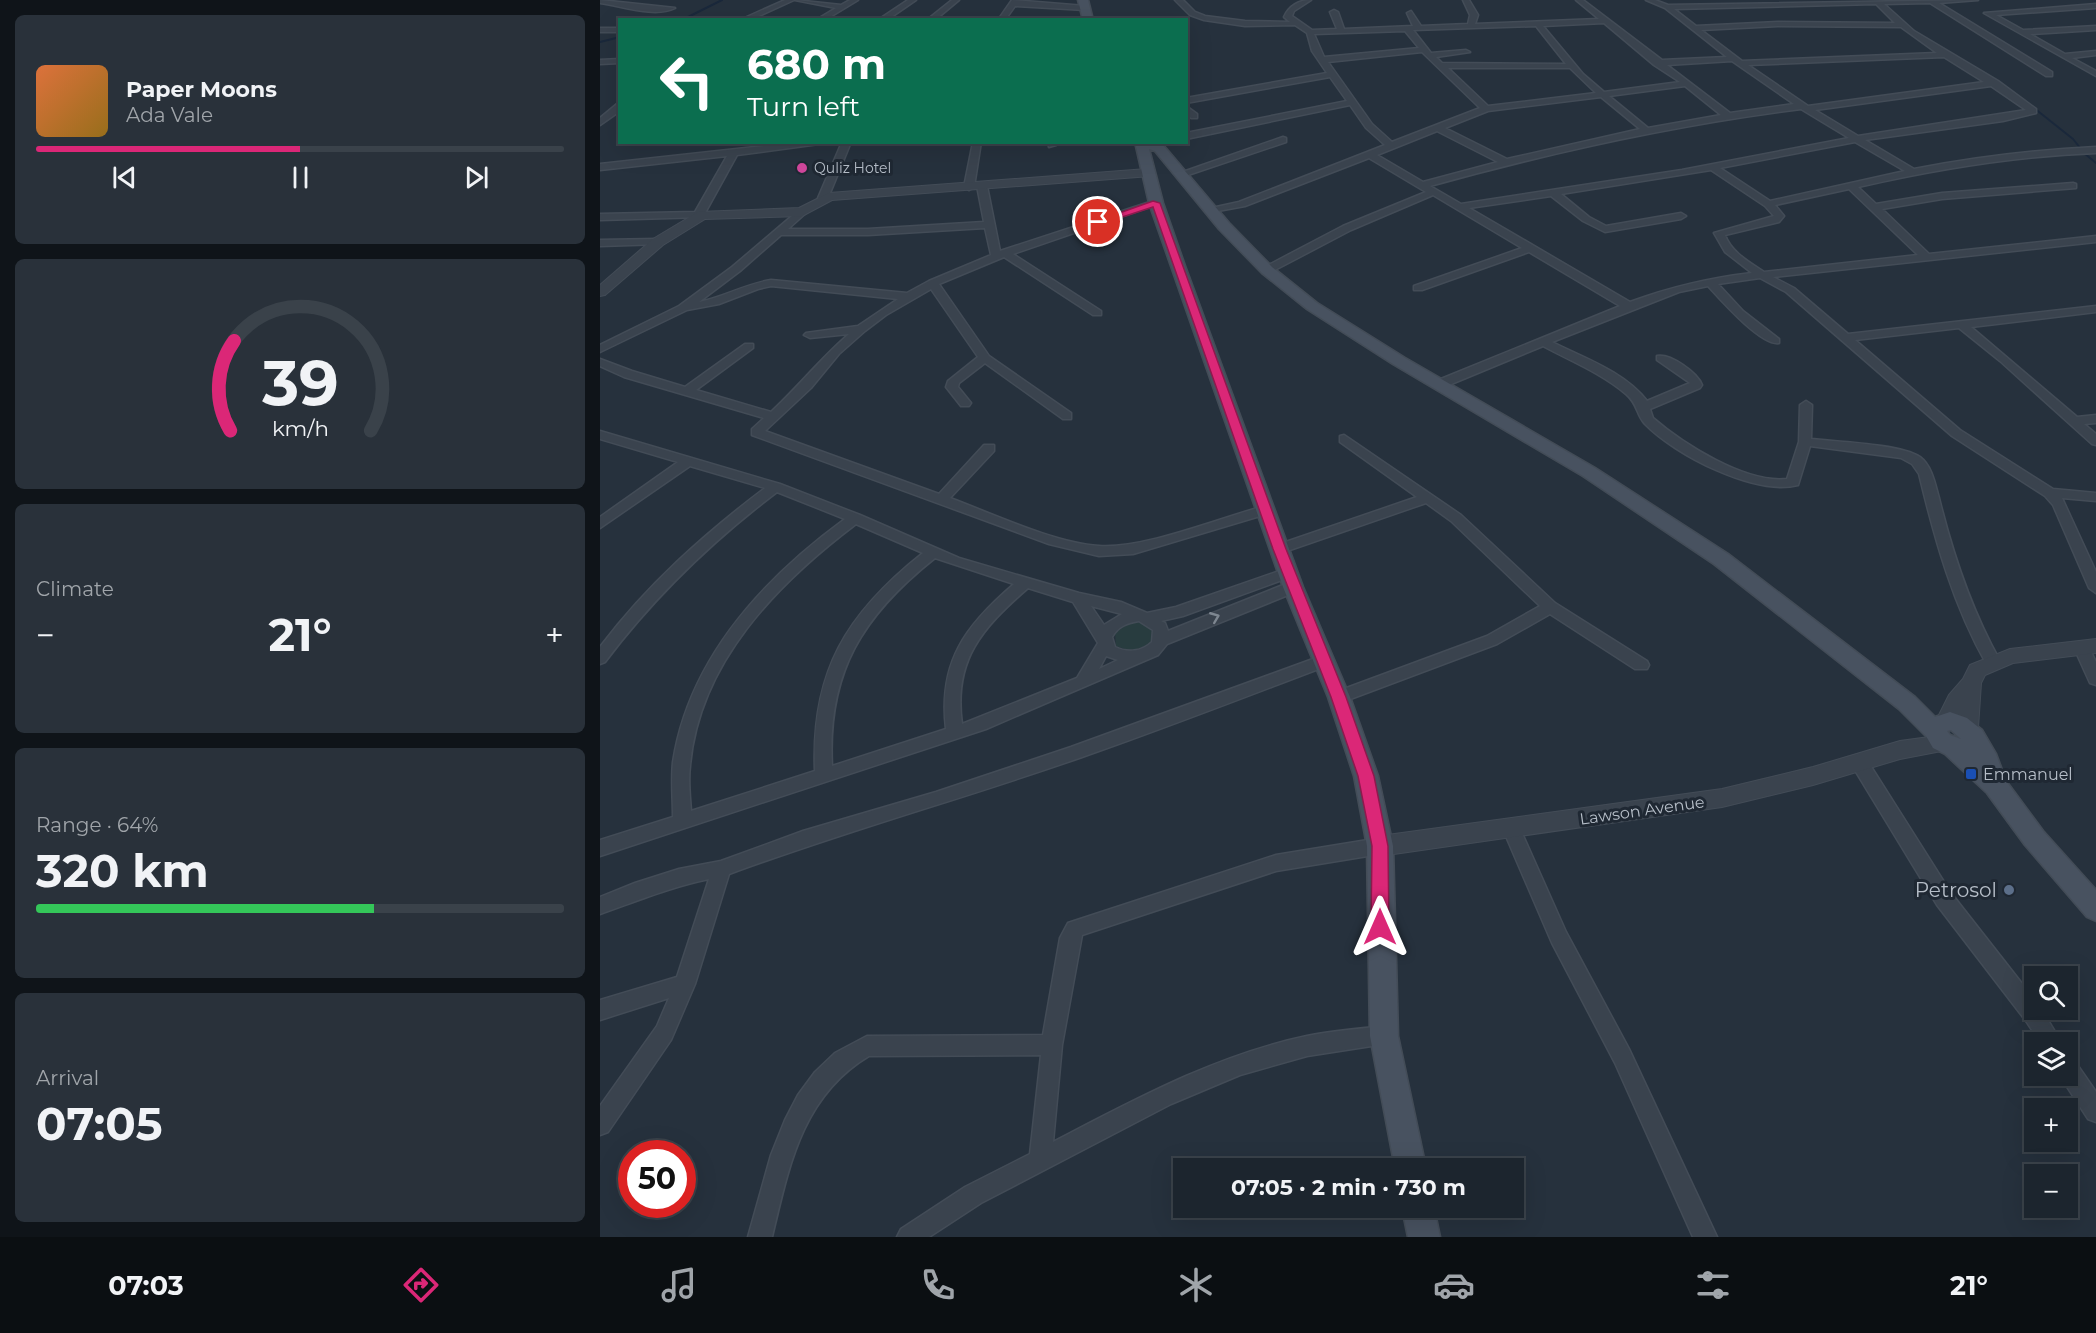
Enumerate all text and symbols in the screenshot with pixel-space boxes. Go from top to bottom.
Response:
text: 680 m [747,38,886,90]
icon: left [648,42,726,120]
text: Paper Moons [126,76,277,103]
text: Turn left [747,90,860,123]
text: Ada Vale [126,103,213,127]
place label: Quliz Hotel [814,159,891,177]
icon: previous [108,161,141,194]
icon: pause [284,161,317,194]
icon: next [460,161,493,194]
marker: Quliz Hotel [795,161,809,175]
pin [1072,196,1123,247]
icon: arrive [1081,205,1114,238]
text: 39 [261,345,338,421]
text: km/h [271,416,329,442]
text: Climate [36,577,114,601]
text: 21° [268,607,332,662]
one-way arrow [1209,612,1220,625]
text: − [36,615,55,655]
text: + [545,615,564,655]
place label: Emmanuel [1983,765,2073,784]
marker: Emmanuel [1964,767,1978,781]
street label: Lawson Avenue [1578,792,1706,829]
text: Range · 64% [36,813,158,837]
text: 320 km [36,843,209,898]
place label: Petrosol [1915,878,1997,902]
marker: Petrosol [2002,883,2016,897]
position arrow [1348,895,1412,959]
map controls [2024,966,2078,1218]
button: search [2024,966,2078,1020]
button: layers [2024,1032,2078,1086]
text: Arrival [36,1066,99,1090]
text: 07:05 [36,1096,163,1151]
button: + [2024,1098,2078,1152]
speed limit sign: 50 [618,1140,696,1218]
button: − [2024,1164,2078,1218]
text: 07:05 · 2 min · 730 m [1231,1174,1466,1201]
icon: directions [400,1264,442,1306]
icon: music [658,1264,700,1306]
icon: phone [917,1264,959,1306]
icon: climate [1175,1264,1217,1306]
icon: car [1433,1264,1475,1306]
icon: filters [1692,1264,1734,1306]
text: 07:03 [108,1269,184,1302]
text: 21° [1950,1269,1988,1302]

